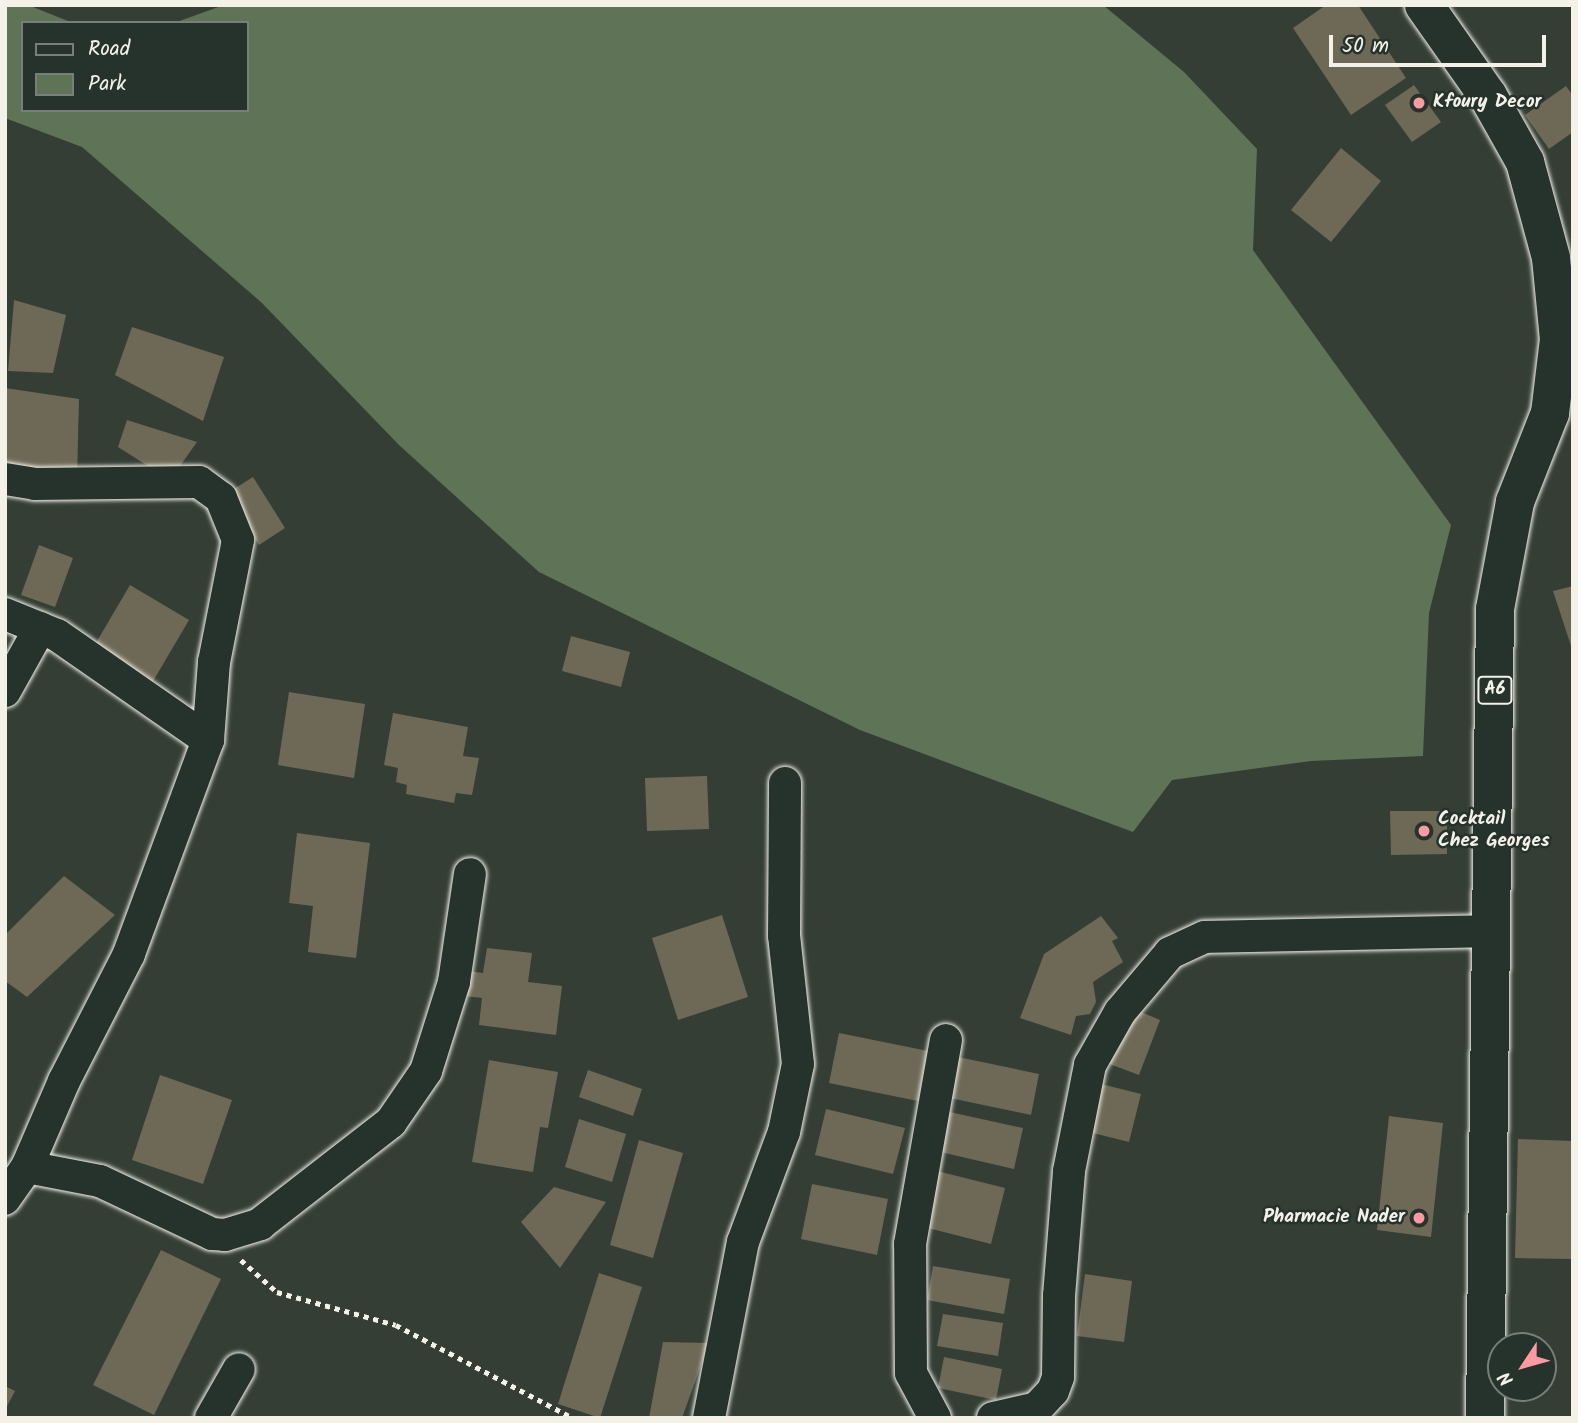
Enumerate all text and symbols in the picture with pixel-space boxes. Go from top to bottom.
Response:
legend [21,21,248,112]
scale bar [1333,21,1550,65]
text: 50 m [1342,30,1389,63]
text: Road [88,33,130,66]
text: Park [88,68,126,101]
place label: Kfoury Decor [1433,92,1541,114]
marker: Kfoury Decor [1411,95,1427,111]
road number: A6 [1476,676,1514,704]
place label: Cocktail Chez Georges [1438,809,1550,853]
marker: Cocktail Chez Georges [1416,823,1432,839]
place label: Pharmacie Nader [1263,1207,1405,1229]
marker: Pharmacie Nader [1411,1210,1427,1226]
north arrow [1487,1332,1557,1402]
text: N [1491,1364,1522,1392]

